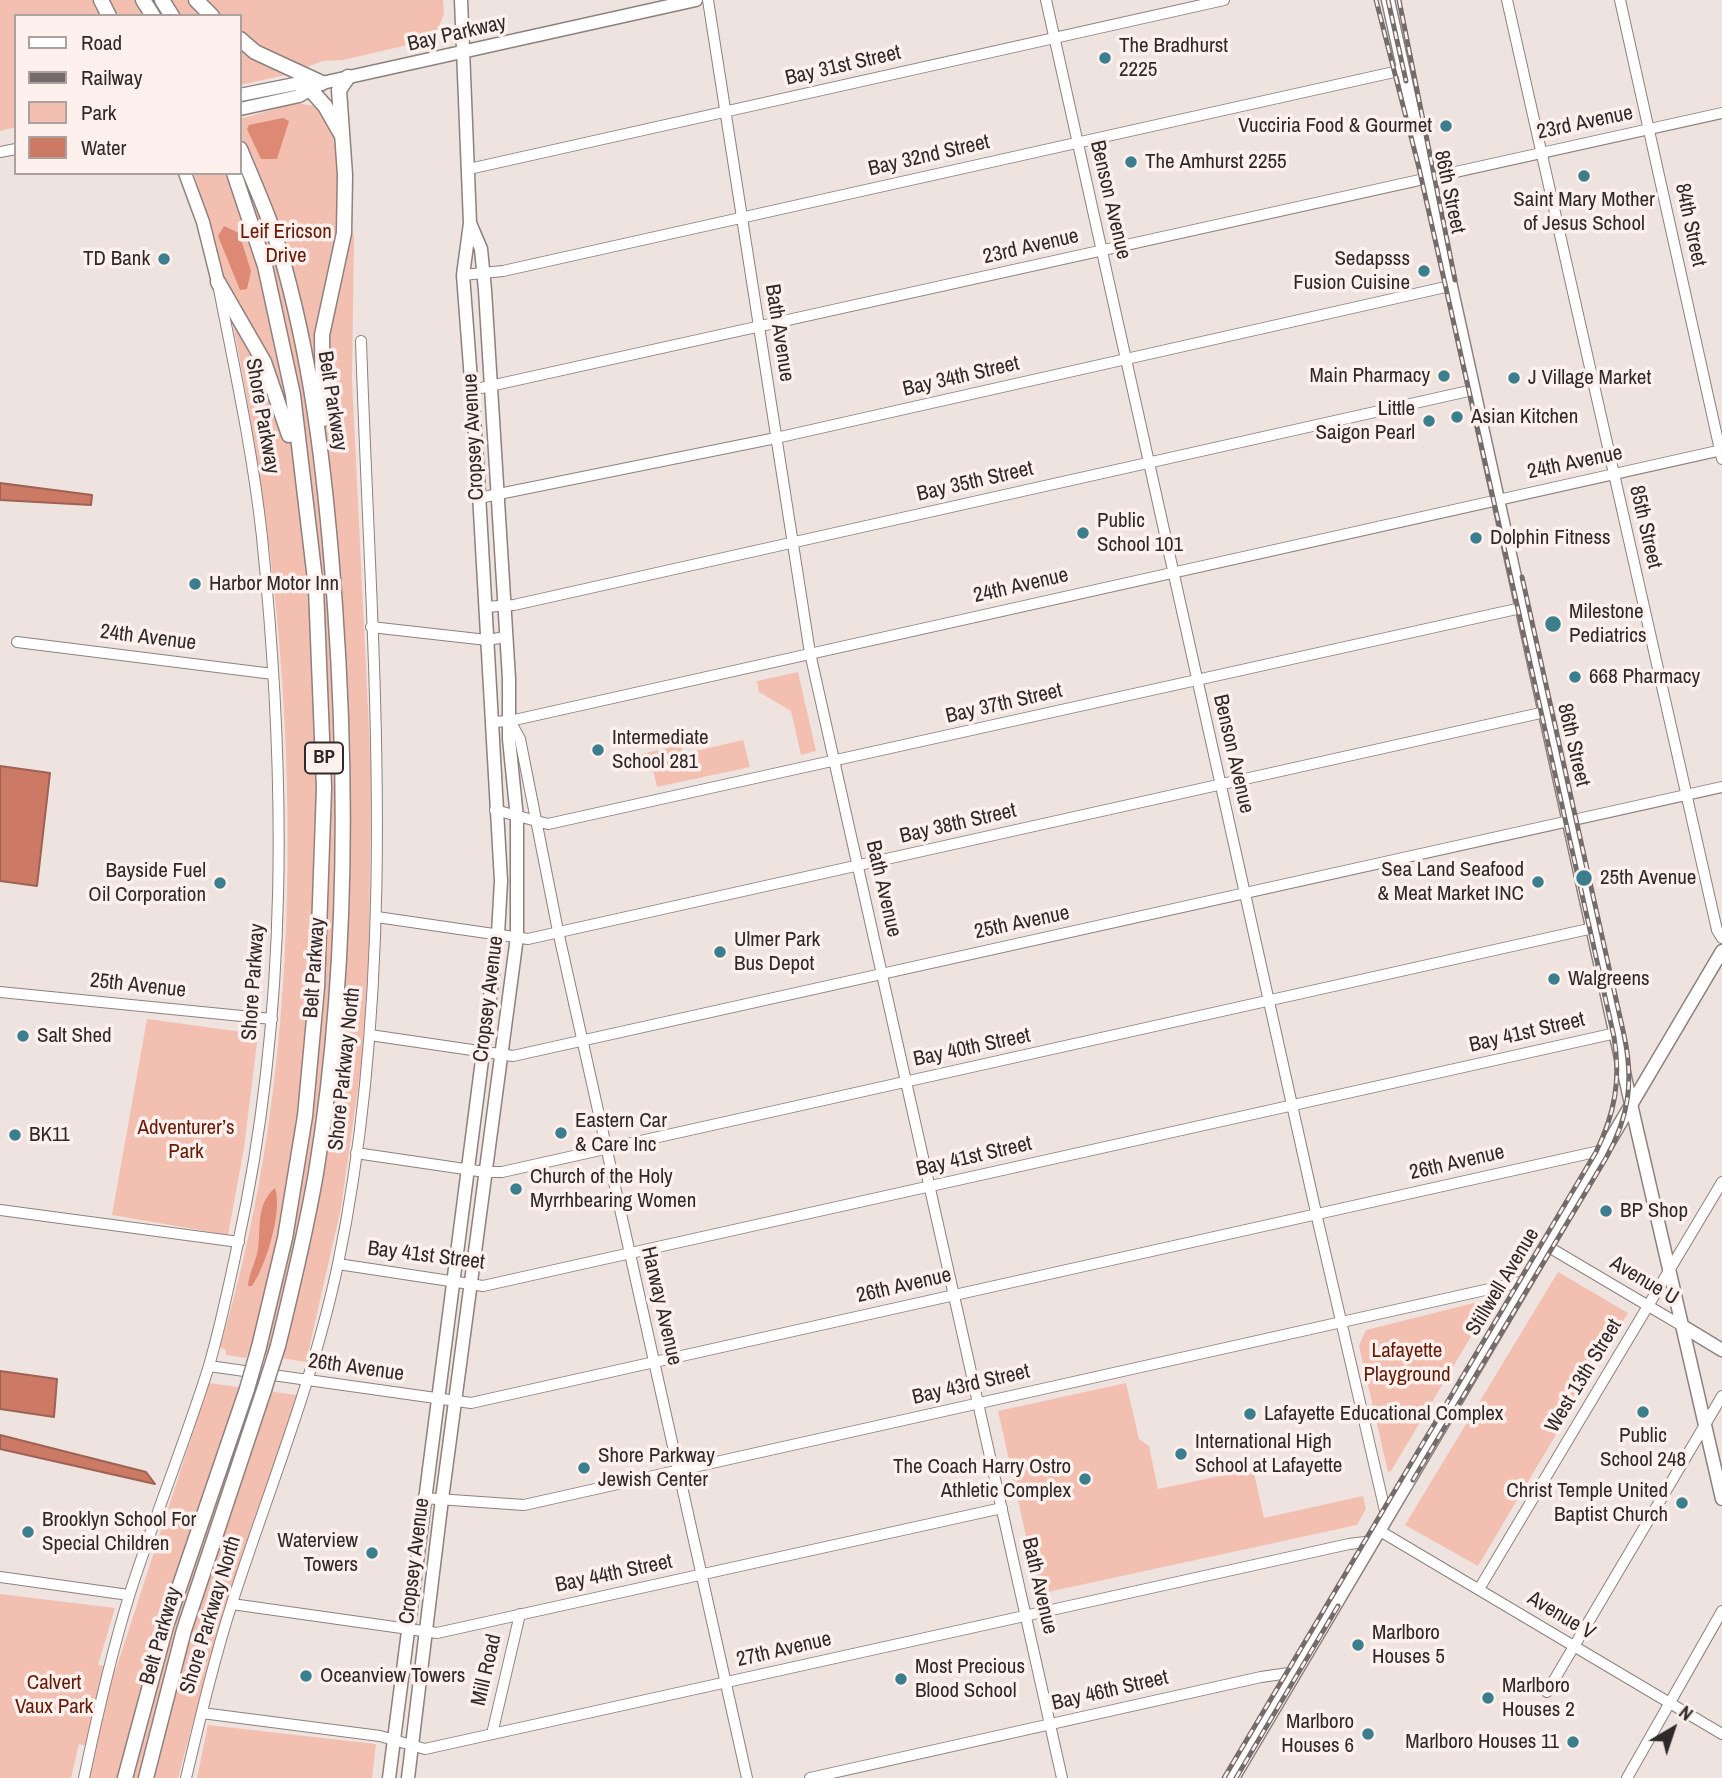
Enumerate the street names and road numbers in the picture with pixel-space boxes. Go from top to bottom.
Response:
street label: Bay Parkway [405,10,509,58]
street label: Bay 31st Street [783,40,903,92]
street label: 23rd Avenue [1535,101,1635,145]
street label: Bay 32nd Street [866,130,992,182]
street label: Benson Avenue [1084,138,1136,262]
street label: 86th Street [1428,148,1470,236]
street label: 84th Street [1669,181,1711,269]
street label: 23rd Avenue [981,224,1081,270]
street label: Bath Avenue [759,282,799,384]
street label: Belt Parkway [312,349,352,453]
street label: Bay 34th Street [900,351,1022,403]
street label: Shore Parkway [239,356,285,476]
street label: Cropsey Avenue [458,373,490,501]
street label: 24th Avenue [1525,441,1625,485]
street label: Bay 35th Street [914,456,1036,508]
street label: 85th Street [1623,483,1667,571]
street label: 24th Avenue [971,563,1071,609]
street label: 24th Avenue [99,620,197,656]
street label: Bay 37th Street [943,678,1065,730]
street label: Benson Avenue [1207,692,1259,816]
street label: 86th Street [1551,701,1595,789]
road number: BP [305,743,343,774]
street label: Bay 38th Street [897,798,1019,850]
street label: Bath Avenue [860,838,906,940]
street label: 25th Avenue [972,901,1072,945]
street label: Belt Parkway [299,917,331,1019]
street label: Shore Parkway [237,923,271,1041]
street label: Cropsey Avenue [469,934,509,1064]
street label: 25th Avenue [89,968,187,1004]
street label: Shore Parkway North [324,986,366,1152]
street label: Bay 41st Street [1467,1007,1587,1059]
street label: Bay 40th Street [911,1023,1033,1073]
street label: Bay 41st Street [914,1131,1034,1183]
street label: 26th Avenue [1407,1140,1507,1186]
street label: Stillwell Avenue [1461,1224,1545,1340]
street label: Bay 41st Street [366,1236,486,1276]
street label: Harway Avenue [635,1244,687,1368]
street label: Avenue U [1605,1251,1683,1311]
street label: 26th Avenue [854,1263,954,1309]
street label: West 13th Street [1540,1315,1628,1437]
street label: 26th Avenue [307,1349,405,1387]
street label: Bay 43rd Street [910,1359,1032,1411]
street label: Cropsey Avenue [395,1496,435,1626]
street label: Shore Parkway North [175,1533,247,1697]
street label: Bath Avenue [1016,1535,1062,1637]
street label: Bay 44th Street [553,1549,675,1599]
street label: Belt Parkway [135,1584,187,1688]
street label: Avenue V [1523,1586,1599,1646]
street label: 27th Avenue [734,1627,834,1673]
street label: Mill Road [467,1632,507,1708]
street label: Bay 46th Street [1049,1665,1171,1717]

